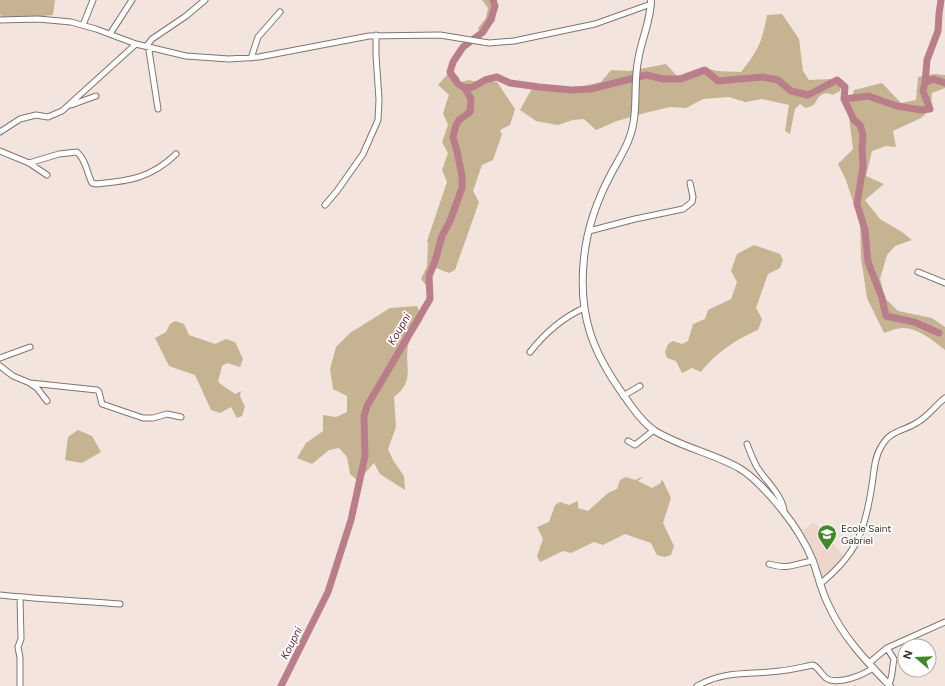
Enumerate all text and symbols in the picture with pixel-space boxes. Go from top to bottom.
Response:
water label: Koupni [385,311,414,347]
place label: Ecole Saint Gabriel [841,522,891,547]
school or university icon: Ecole Saint Gabriel [816,523,838,551]
water label: Koupni [278,625,305,661]
north arrow [897,638,937,678]
text: N [900,649,916,661]

